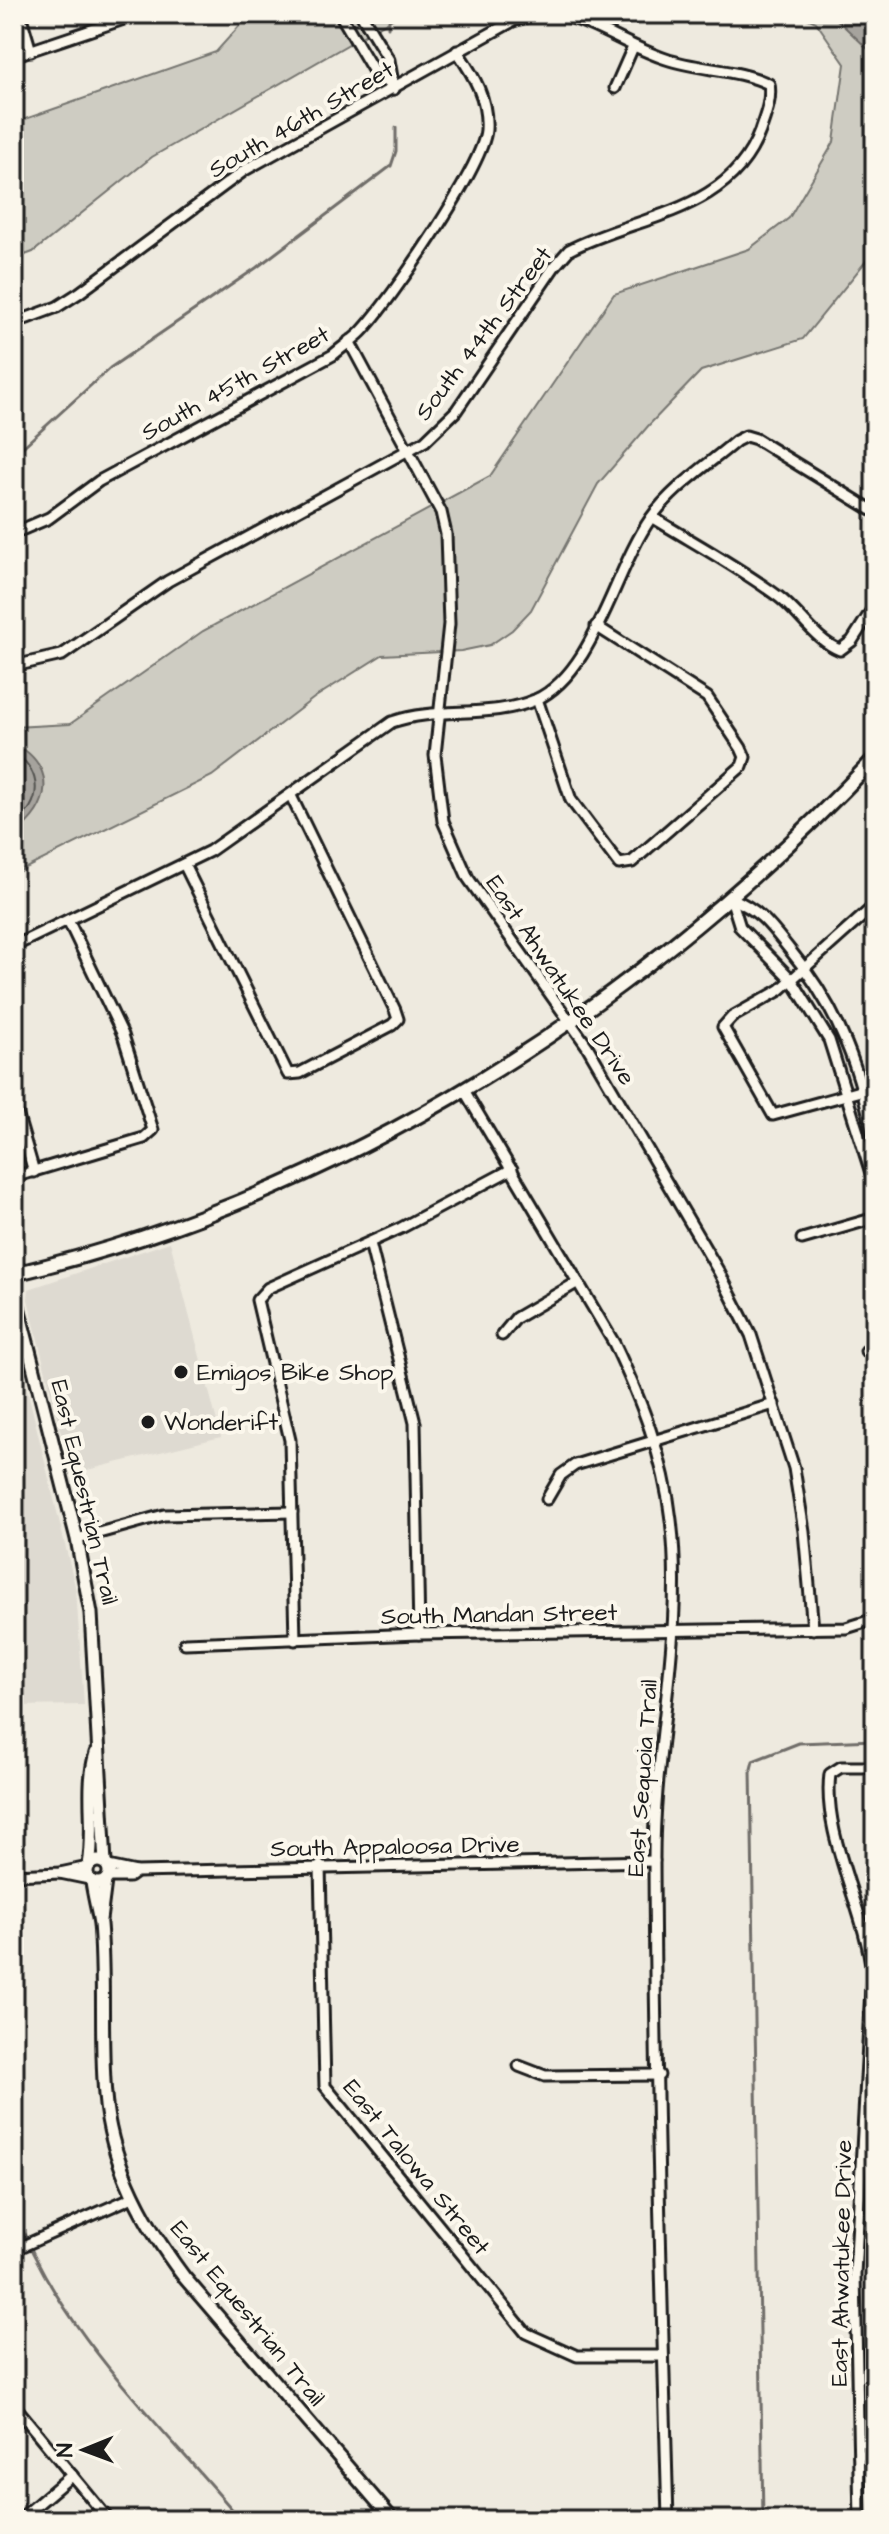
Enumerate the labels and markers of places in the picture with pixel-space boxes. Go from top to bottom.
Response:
place label: Emigos Bike Shop [197,1356,393,1391]
marker: Emigos Bike Shop [172,1363,190,1381]
place label: Wonderift [164,1406,278,1440]
marker: Wonderift [139,1413,157,1431]

